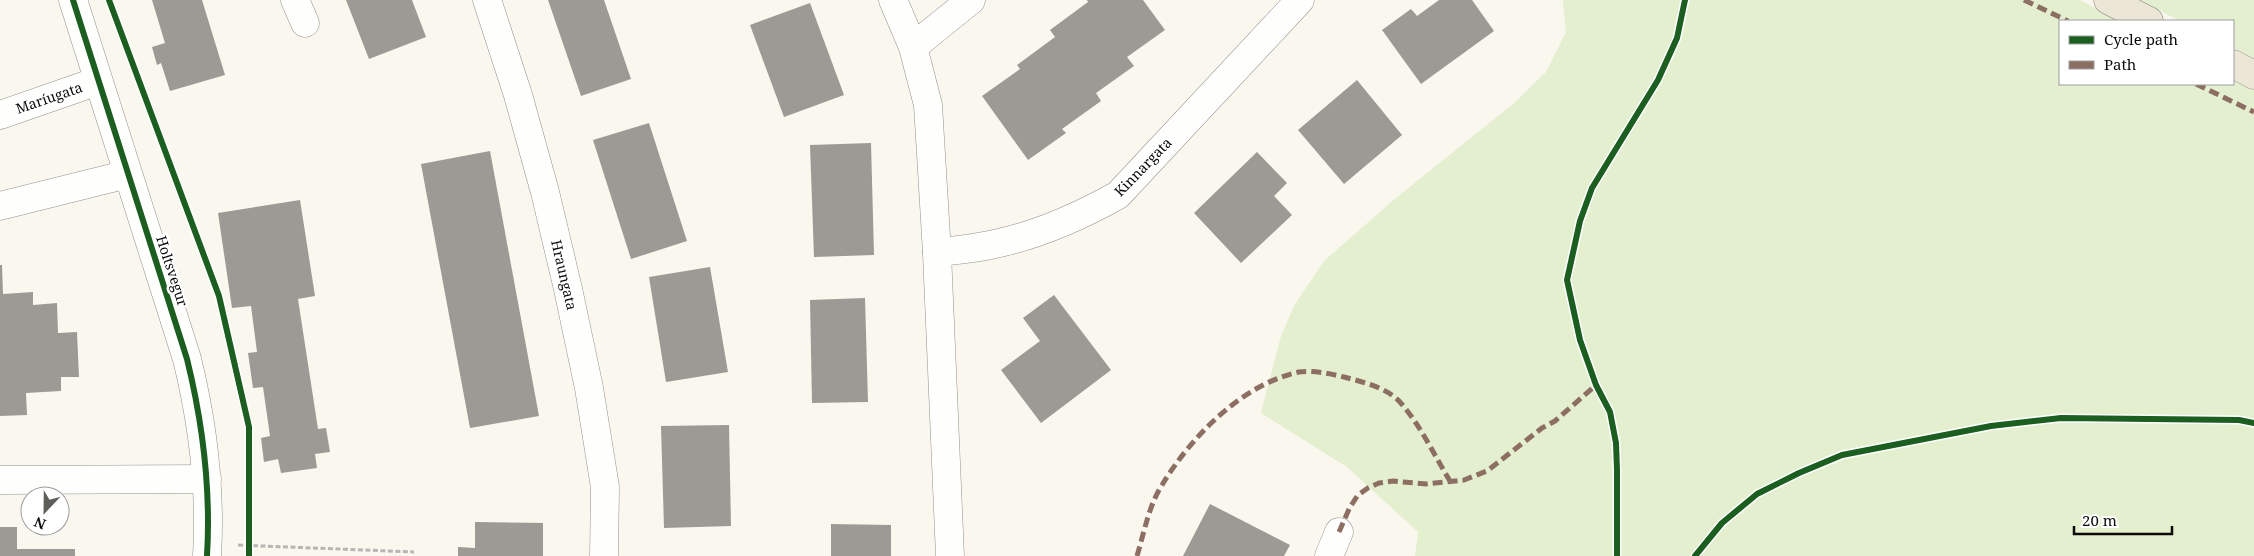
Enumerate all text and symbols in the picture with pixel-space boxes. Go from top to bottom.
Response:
legend [2059,20,2234,85]
text: Cycle path [2104,29,2179,49]
text: Path [2104,54,2137,74]
street label: Maríugata [13,77,85,118]
street label: Kinnargata [1110,133,1176,200]
street label: Holtsvegur [152,233,193,309]
street label: Hraungata [547,238,582,312]
north arrow [20,486,70,536]
scale bar [2074,504,2172,536]
text: 20 m [2082,510,2117,530]
text: N [31,513,49,534]

